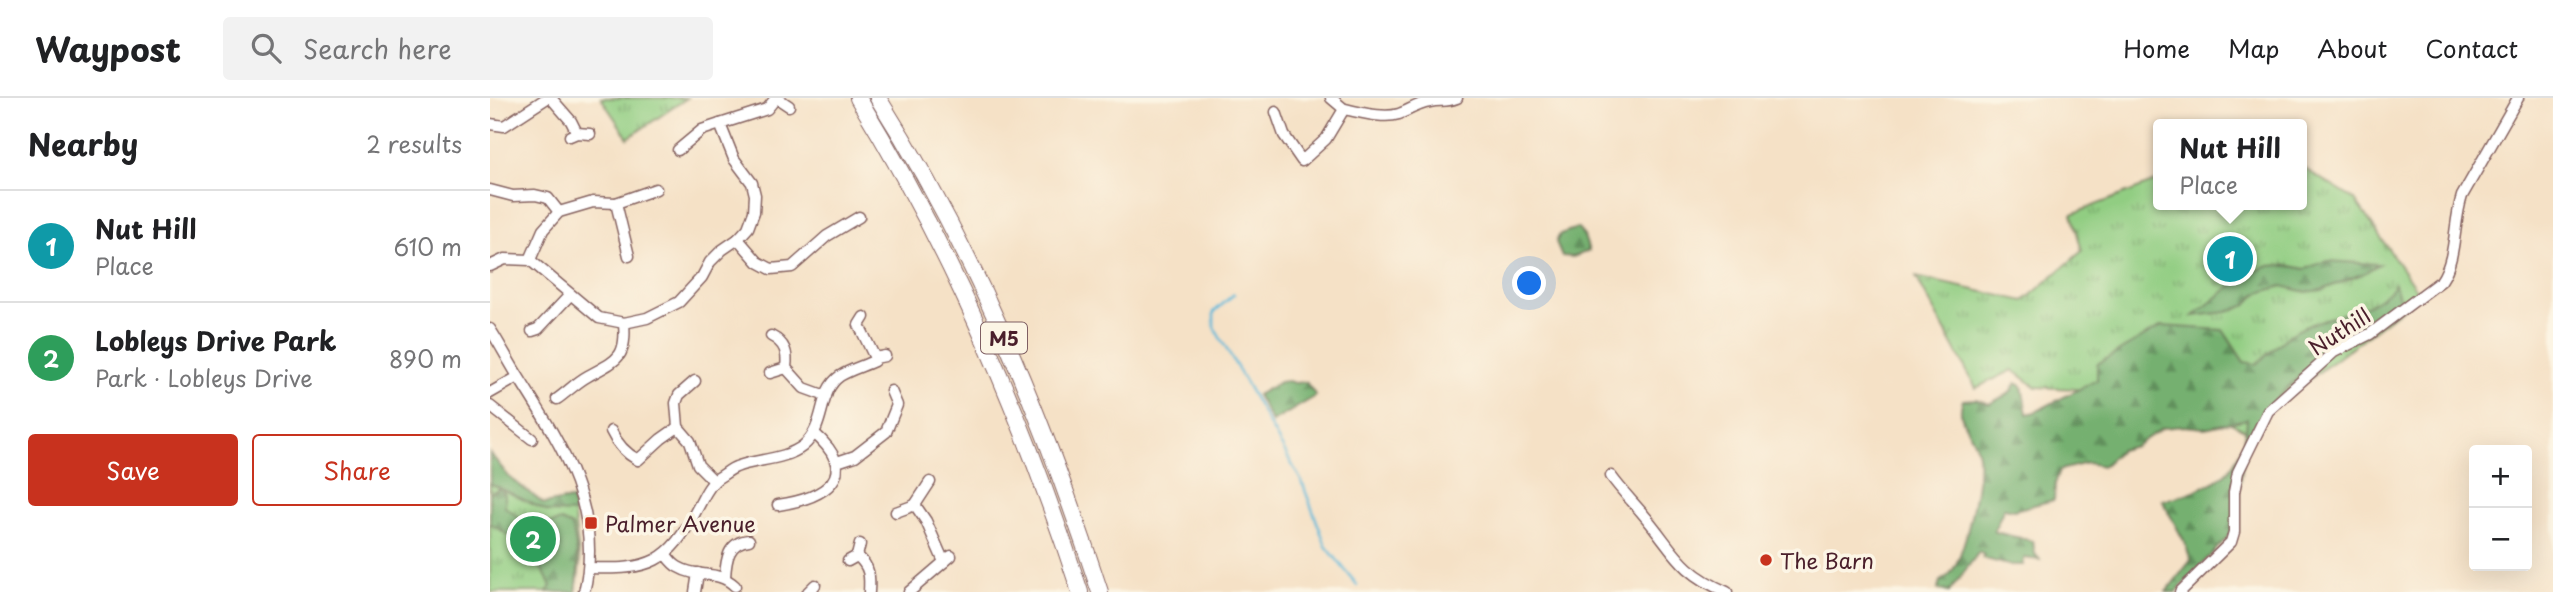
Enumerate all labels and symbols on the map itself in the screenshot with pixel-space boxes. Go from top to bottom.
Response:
pin: 1 [2207,233,2253,285]
your location [1512,266,1546,300]
street label: Nuthill [2302,299,2376,363]
road number: M5 [981,322,1027,354]
place label: Palmer Avenue [605,507,756,539]
pin: 2 [510,513,556,565]
marker: Palmer Avenue [583,515,599,531]
place label: The Barn [1780,544,1874,576]
marker: The Barn [1758,552,1774,568]

